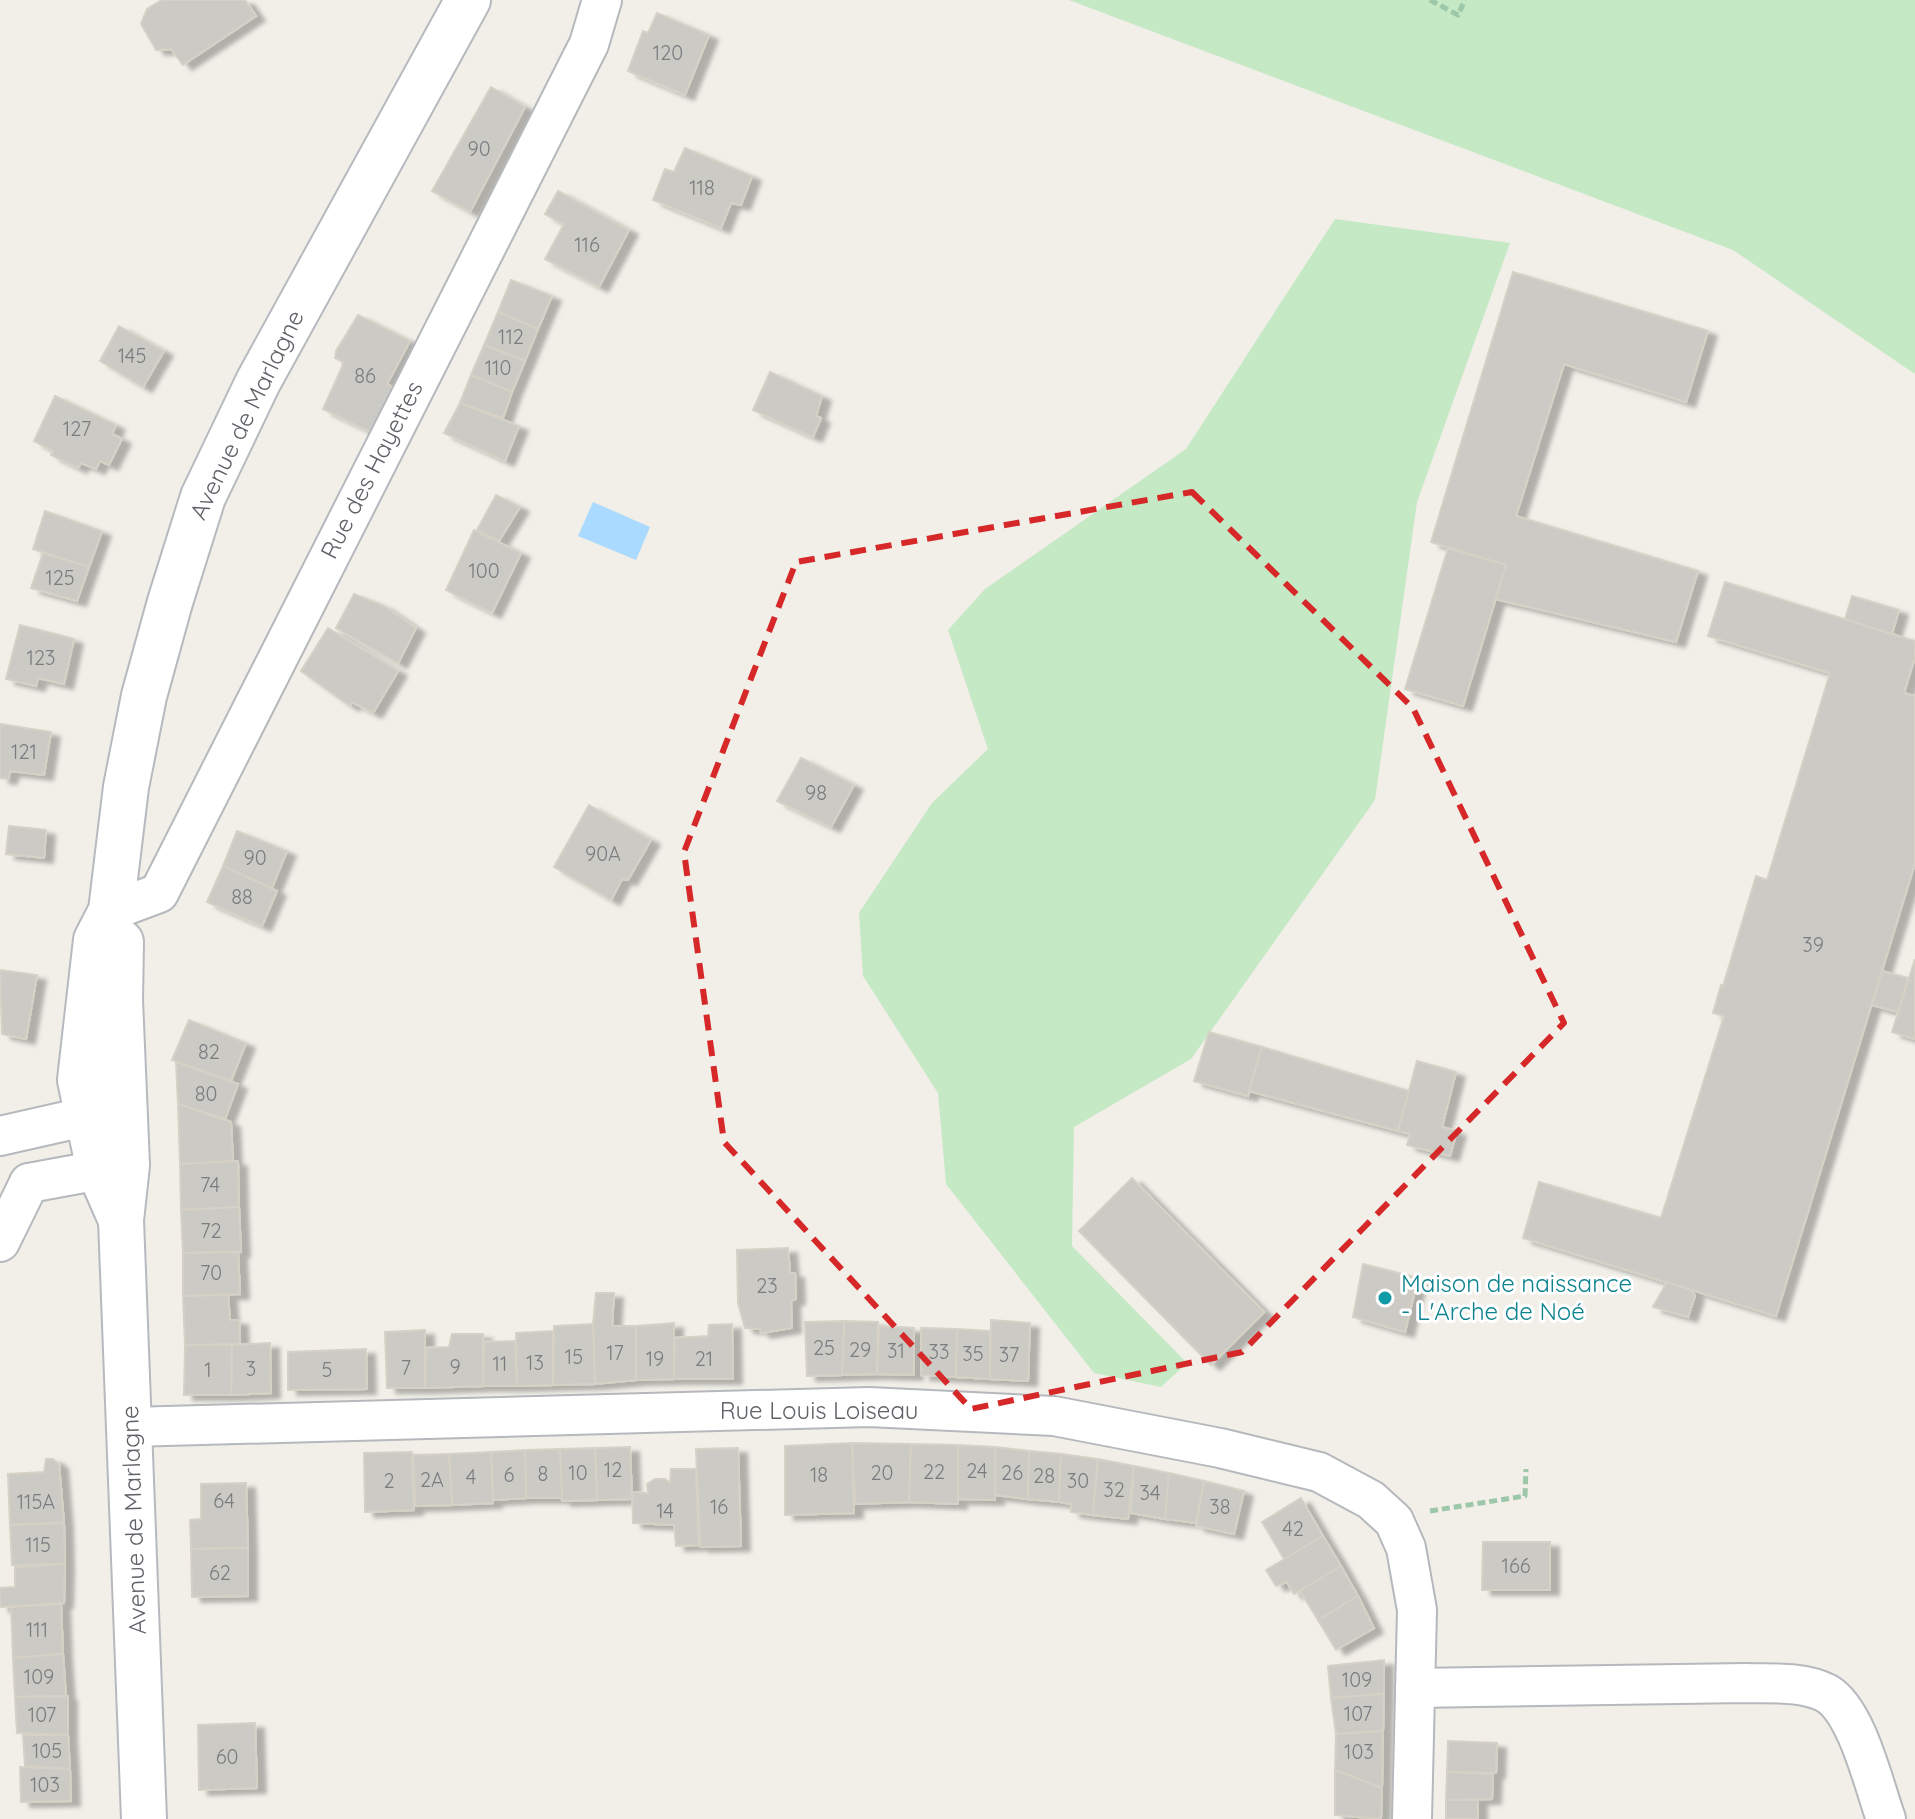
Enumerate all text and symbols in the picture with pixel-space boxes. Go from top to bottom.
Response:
house number: 120 [653,40,683,65]
house number: 90 [467,136,491,161]
house number: 118 [689,175,715,200]
house number: 116 [574,232,600,257]
street label: Avenue de Marlagne [182,305,310,524]
house number: 112 [498,324,524,349]
house number: 145 [118,343,146,368]
house number: 110 [485,355,511,380]
house number: 86 [354,363,376,388]
street label: Rue des Hayettes [313,376,429,563]
house number: 127 [63,416,91,441]
house number: 100 [468,558,500,583]
house number: 125 [45,565,75,590]
house number: 123 [27,645,55,670]
house number: 121 [11,739,37,764]
house number: 98 [805,780,827,805]
house number: 90A [585,841,621,866]
house number: 90 [243,845,267,870]
house number: 88 [231,884,253,909]
house number: 39 [1802,932,1824,957]
house number: 82 [198,1039,220,1064]
house number: 80 [195,1081,217,1106]
house number: 74 [200,1172,220,1197]
house number: 72 [200,1218,222,1243]
house number: 70 [200,1260,222,1285]
place label: Maison de naissance - L'Arche de Noé [1401,1268,1632,1326]
house number: 23 [756,1273,778,1298]
marker: Maison de naissance - L'Arche de Noé [1376,1289,1394,1307]
house number: 25 [813,1335,835,1360]
house number: 29 [849,1337,871,1362]
house number: 31 [887,1338,905,1363]
house number: 33 [929,1339,949,1364]
house number: 17 [606,1340,624,1365]
house number: 35 [962,1341,984,1366]
house number: 37 [999,1342,1019,1367]
house number: 15 [565,1344,583,1369]
house number: 19 [646,1346,664,1371]
house number: 21 [695,1346,713,1371]
house number: 13 [526,1350,544,1375]
house number: 11 [493,1351,507,1376]
house number: 9 [449,1354,461,1379]
house number: 7 [401,1355,411,1380]
house number: 3 [246,1356,256,1381]
house number: 1 [204,1357,212,1382]
house number: 5 [322,1357,332,1382]
street label: Rue Louis Loiseau [720,1395,918,1425]
street label: Avenue de Marlagne [114,1405,152,1635]
house number: 12 [604,1457,622,1482]
house number: 24 [966,1458,988,1483]
house number: 22 [923,1459,945,1484]
house number: 10 [568,1460,588,1485]
house number: 20 [871,1460,893,1485]
house number: 26 [1001,1460,1023,1485]
house number: 8 [538,1461,548,1486]
house number: 6 [504,1462,515,1487]
house number: 18 [810,1462,828,1487]
house number: 28 [1033,1463,1055,1488]
house number: 4 [466,1464,476,1489]
house number: 2A [420,1467,444,1492]
house number: 2 [383,1468,395,1493]
house number: 30 [1067,1468,1089,1493]
house number: 32 [1103,1477,1125,1502]
house number: 34 [1139,1480,1161,1505]
house number: 64 [213,1488,235,1513]
house number: 115A [17,1489,55,1514]
house number: 16 [710,1494,728,1519]
house number: 38 [1209,1494,1231,1519]
house number: 14 [656,1498,674,1523]
house number: 42 [1282,1516,1304,1541]
house number: 115 [25,1532,51,1557]
house number: 166 [1502,1553,1531,1578]
house number: 62 [209,1560,231,1585]
house number: 111 [26,1617,48,1642]
house number: 109 [24,1664,54,1689]
house number: 109 [1342,1667,1372,1692]
house number: 107 [1344,1701,1372,1726]
house number: 107 [28,1702,56,1727]
house number: 105 [32,1738,62,1763]
house number: 103 [1344,1739,1374,1764]
house number: 60 [216,1744,238,1769]
house number: 103 [30,1772,60,1797]

